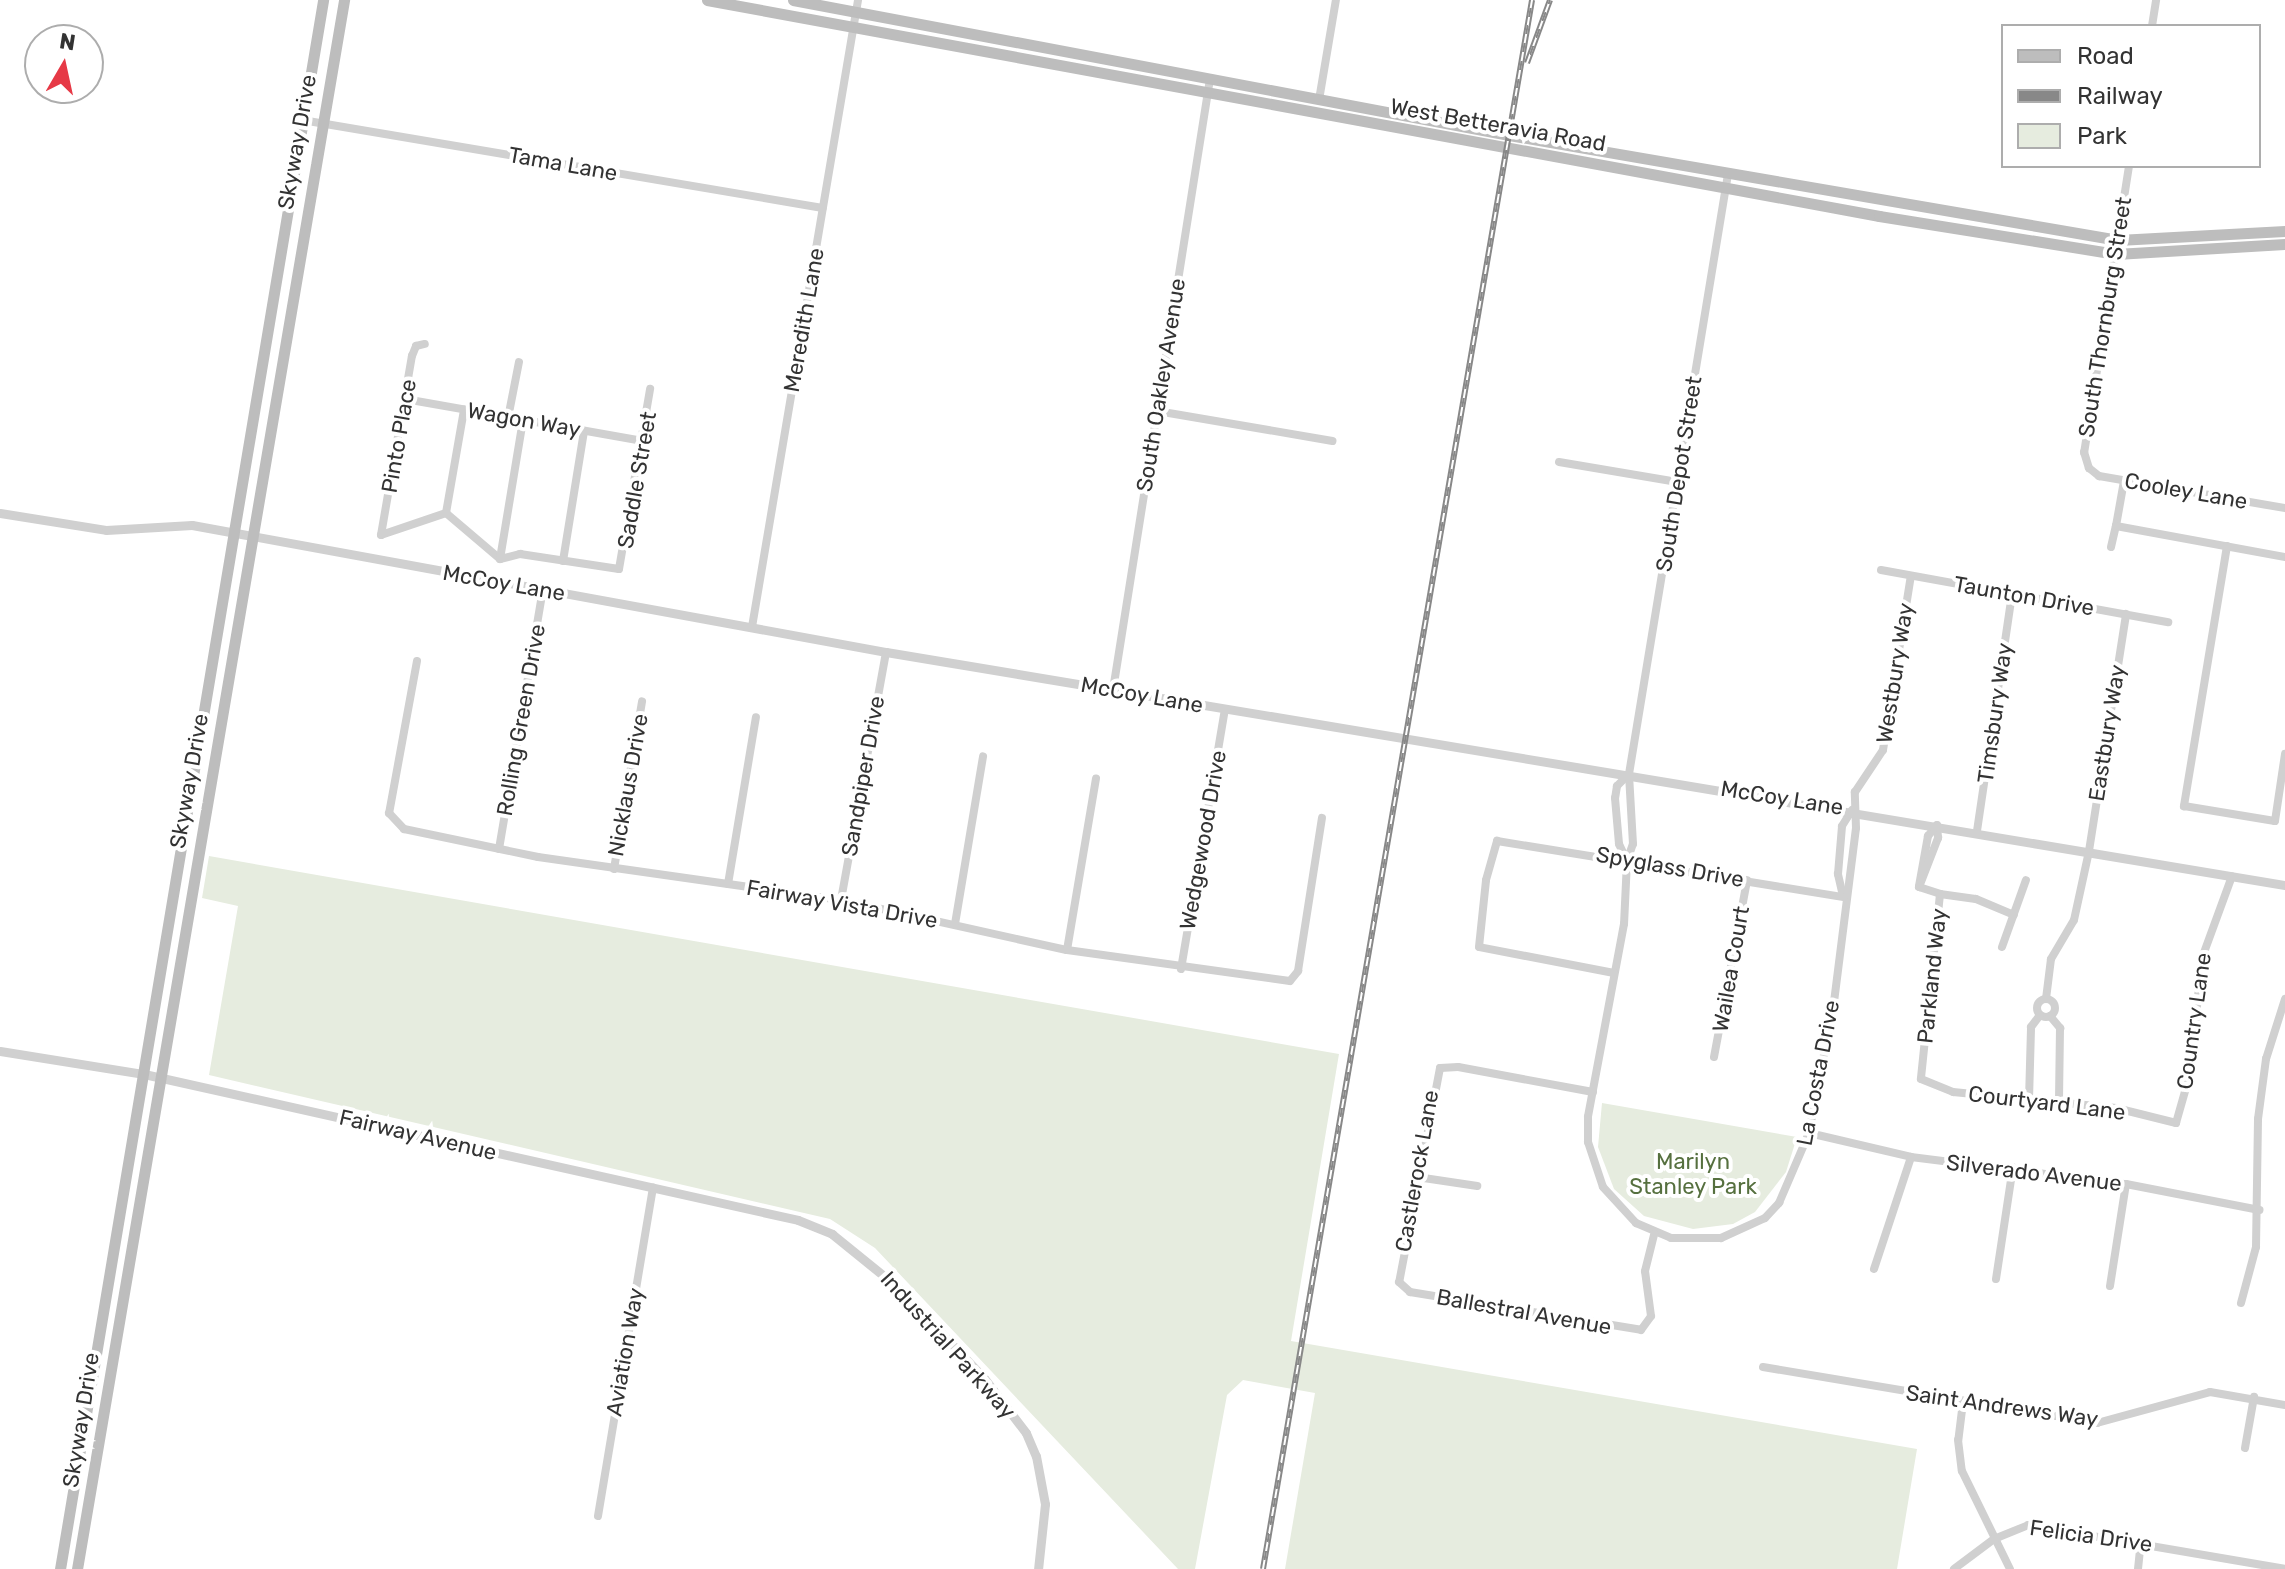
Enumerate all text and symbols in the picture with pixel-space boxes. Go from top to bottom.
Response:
north arrow [24,24,104,104]
legend [2001,24,2261,168]
text: N [58,27,77,56]
text: Road [2077,42,2134,70]
street label: Skyway Drive [272,72,322,212]
text: Railway [2077,82,2163,110]
street label: West Betteravia Road [1388,93,1608,157]
text: Park [2077,122,2127,150]
street label: Tama Lane [506,141,620,187]
street label: South Thornburg Street [2073,195,2137,439]
street label: Meredith Lane [778,246,830,394]
street label: South Oakley Avenue [1131,276,1191,494]
street label: South Depot Street [1651,374,1707,574]
street label: Pinto Place [376,377,422,495]
street label: Wagon Way [465,397,583,443]
street label: Saddle Street [612,409,662,551]
street label: Cooley Lane [2122,467,2250,515]
street label: McCoy Lane [441,559,567,607]
street label: Taunton Drive [1952,571,2096,621]
street label: Westbury Way [1871,600,1919,746]
street label: Rolling Green Drive [491,622,551,818]
street label: Timsbury Way [1972,641,2018,785]
street label: Eastbury Way [2083,662,2131,804]
street label: McCoy Lane [1079,671,1205,719]
street label: Sandpiper Drive [836,694,890,858]
street label: Skyway Drive [164,711,214,851]
street label: Nicklaus Drive [602,712,654,858]
street label: Wedgewood Drive [1174,748,1232,932]
street label: McCoy Lane [1719,775,1845,821]
street label: Spyglass Drive [1594,841,1746,893]
street label: Fairway Vista Drive [744,874,940,934]
street label: Wailea Court [1707,904,1755,1034]
street label: Parkland Way [1912,907,1952,1045]
street label: Country Lane [2171,951,2217,1091]
street label: La Costa Drive [1791,998,1845,1148]
street label: Courtyard Lane [1967,1080,2127,1126]
street label: Castlerock Lane [1390,1088,1444,1254]
street label: Fairway Avenue [336,1104,500,1166]
park label: Marilyn Stanley Park [1629,1148,1757,1200]
street label: Silverado Avenue [1945,1149,2123,1197]
street label: Industrial Parkway [875,1266,1021,1424]
street label: Ballestral Avenue [1434,1284,1614,1340]
street label: Aviation Way [601,1286,649,1418]
street label: Skyway Drive [57,1350,105,1490]
street label: Saint Andrews Way [1904,1379,2100,1433]
street label: Felicia Drive [2028,1514,2154,1558]

